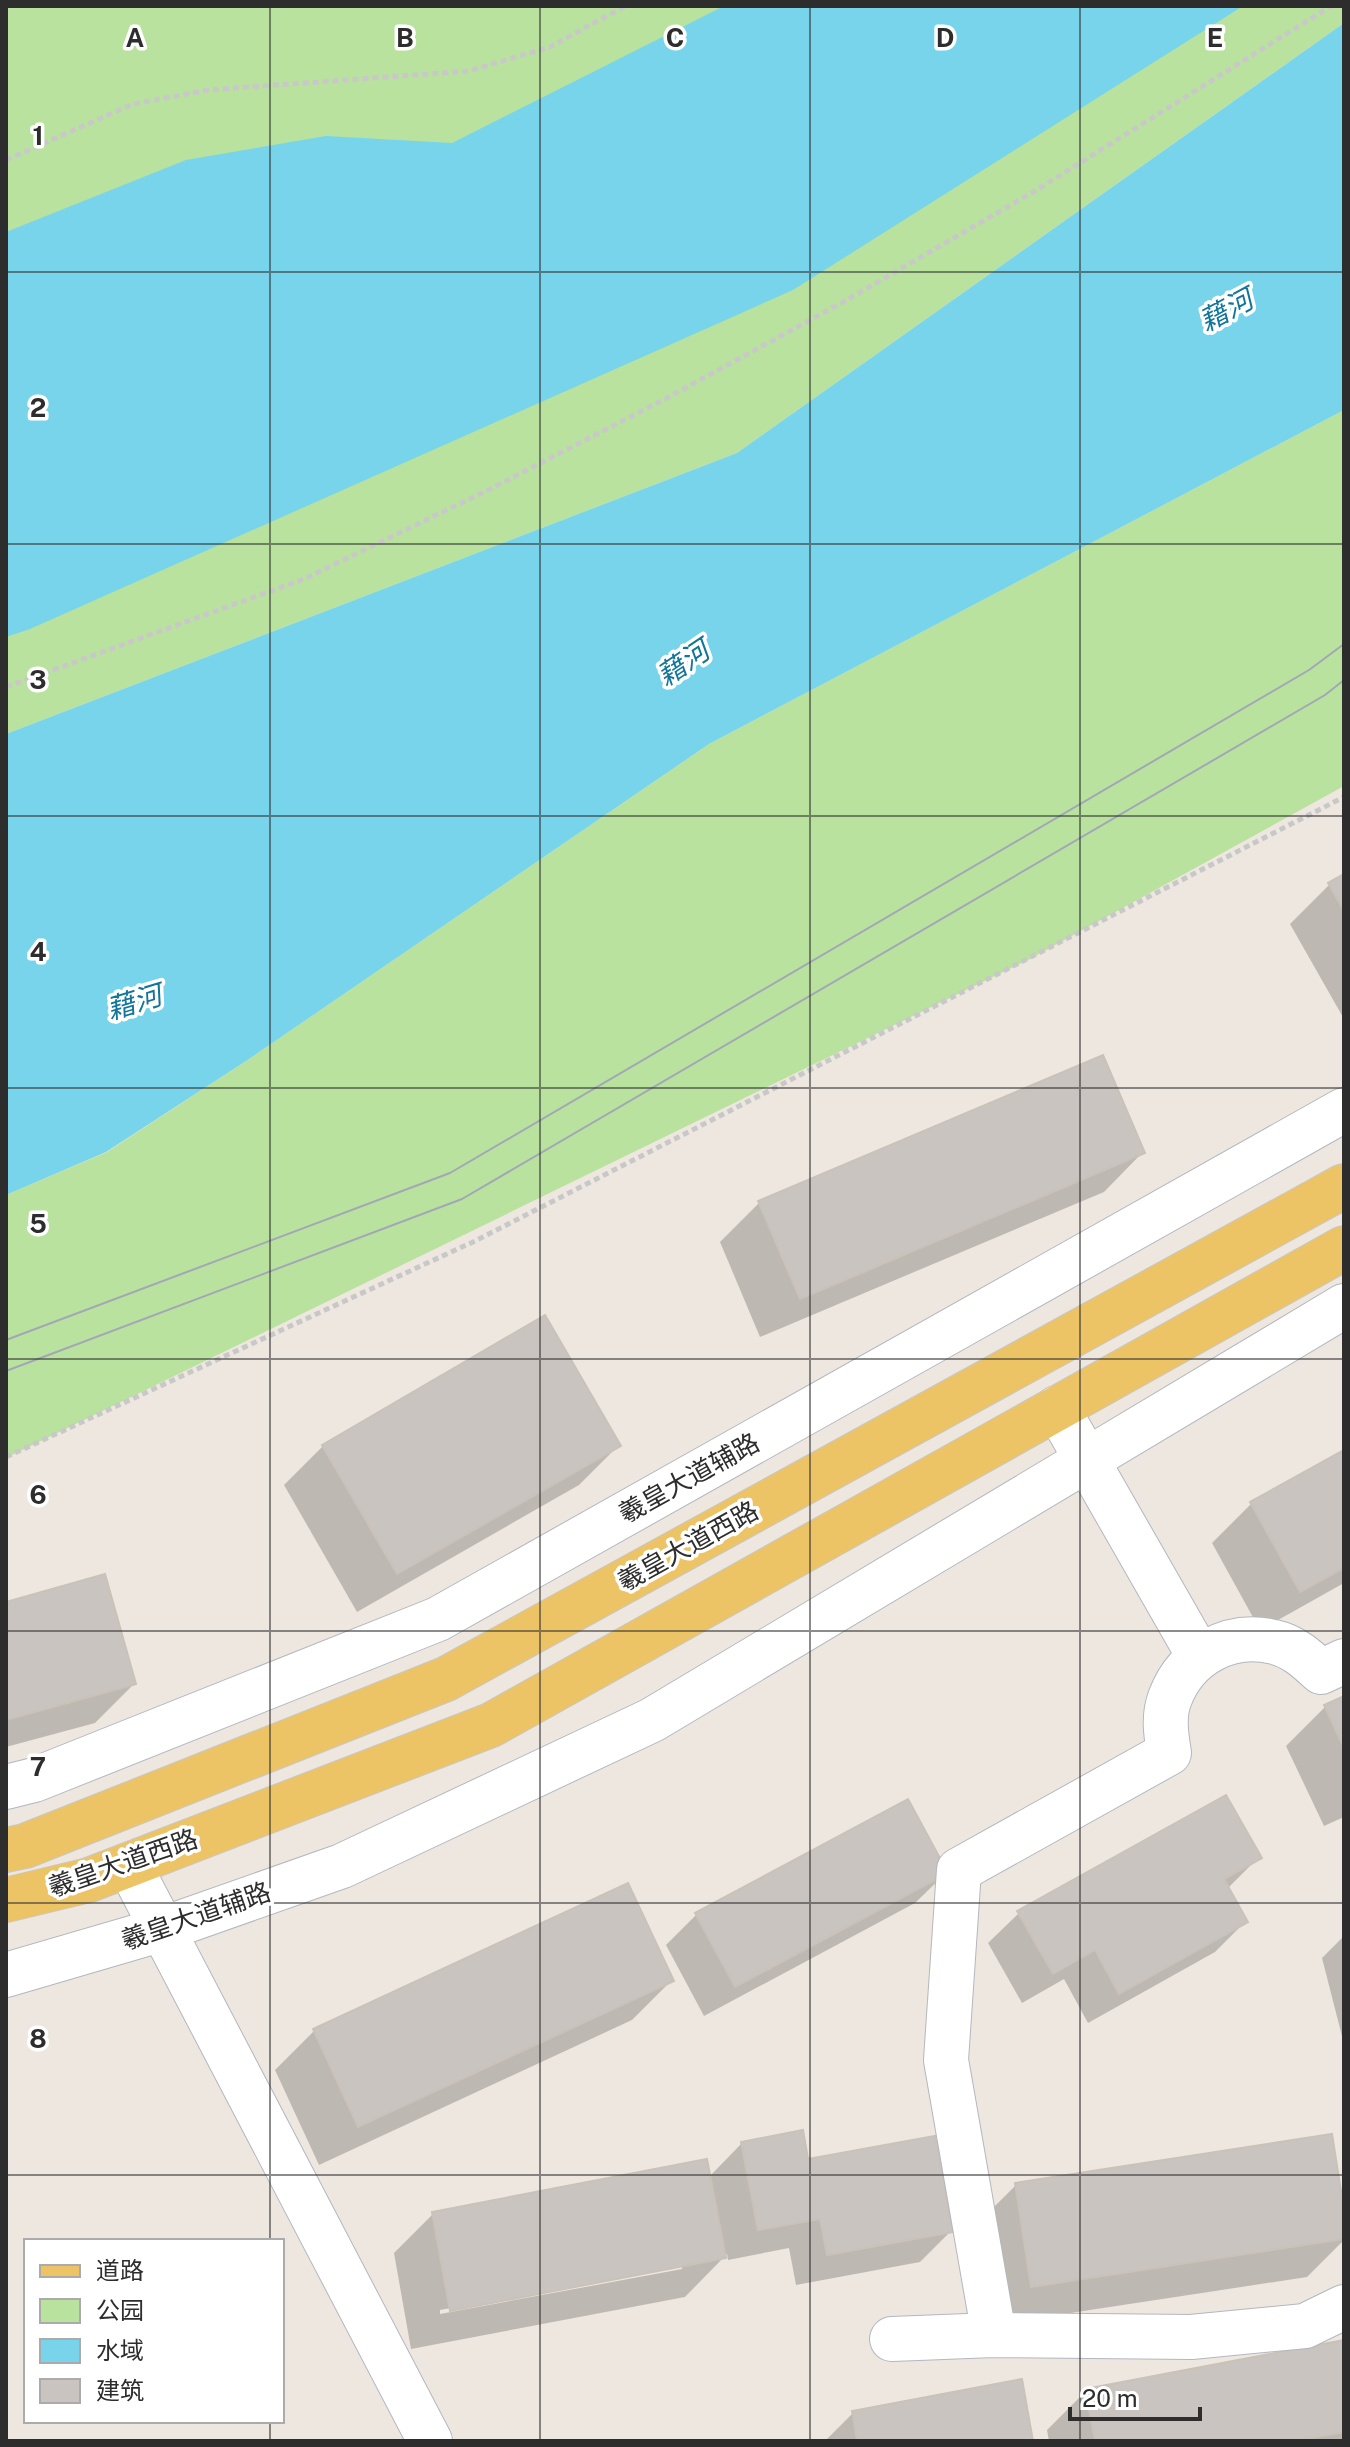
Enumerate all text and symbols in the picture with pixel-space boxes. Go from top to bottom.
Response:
text: A [126,22,145,53]
text: B [396,22,414,53]
text: C [666,22,684,53]
text: D [936,22,954,53]
text: E [1207,22,1223,53]
text: 1 [32,120,44,151]
water label: 藉河 [1193,280,1263,337]
text: 2 [30,392,46,423]
water label: 藉河 [650,630,719,692]
text: 3 [29,664,47,695]
text: 4 [29,936,47,967]
water label: 藉河 [102,976,170,1025]
text: 5 [29,1208,47,1239]
street label: 羲皇大道辅路 [613,1426,764,1529]
text: 6 [29,1479,47,1510]
street label: 羲皇大道西路 [612,1494,763,1597]
text: 7 [30,1751,46,1782]
street label: 羲皇大道西路 [44,1822,202,1903]
street label: 羲皇大道辅路 [117,1875,275,1956]
text: 8 [29,2023,47,2054]
legend [24,2239,284,2423]
text: 道路 [96,2256,144,2284]
text: 公园 [96,2296,144,2324]
text: 水域 [96,2336,144,2364]
scale bar [1070,2371,1200,2421]
text: 建筑 [96,2376,144,2404]
text: 20 m [1082,2384,1138,2412]

